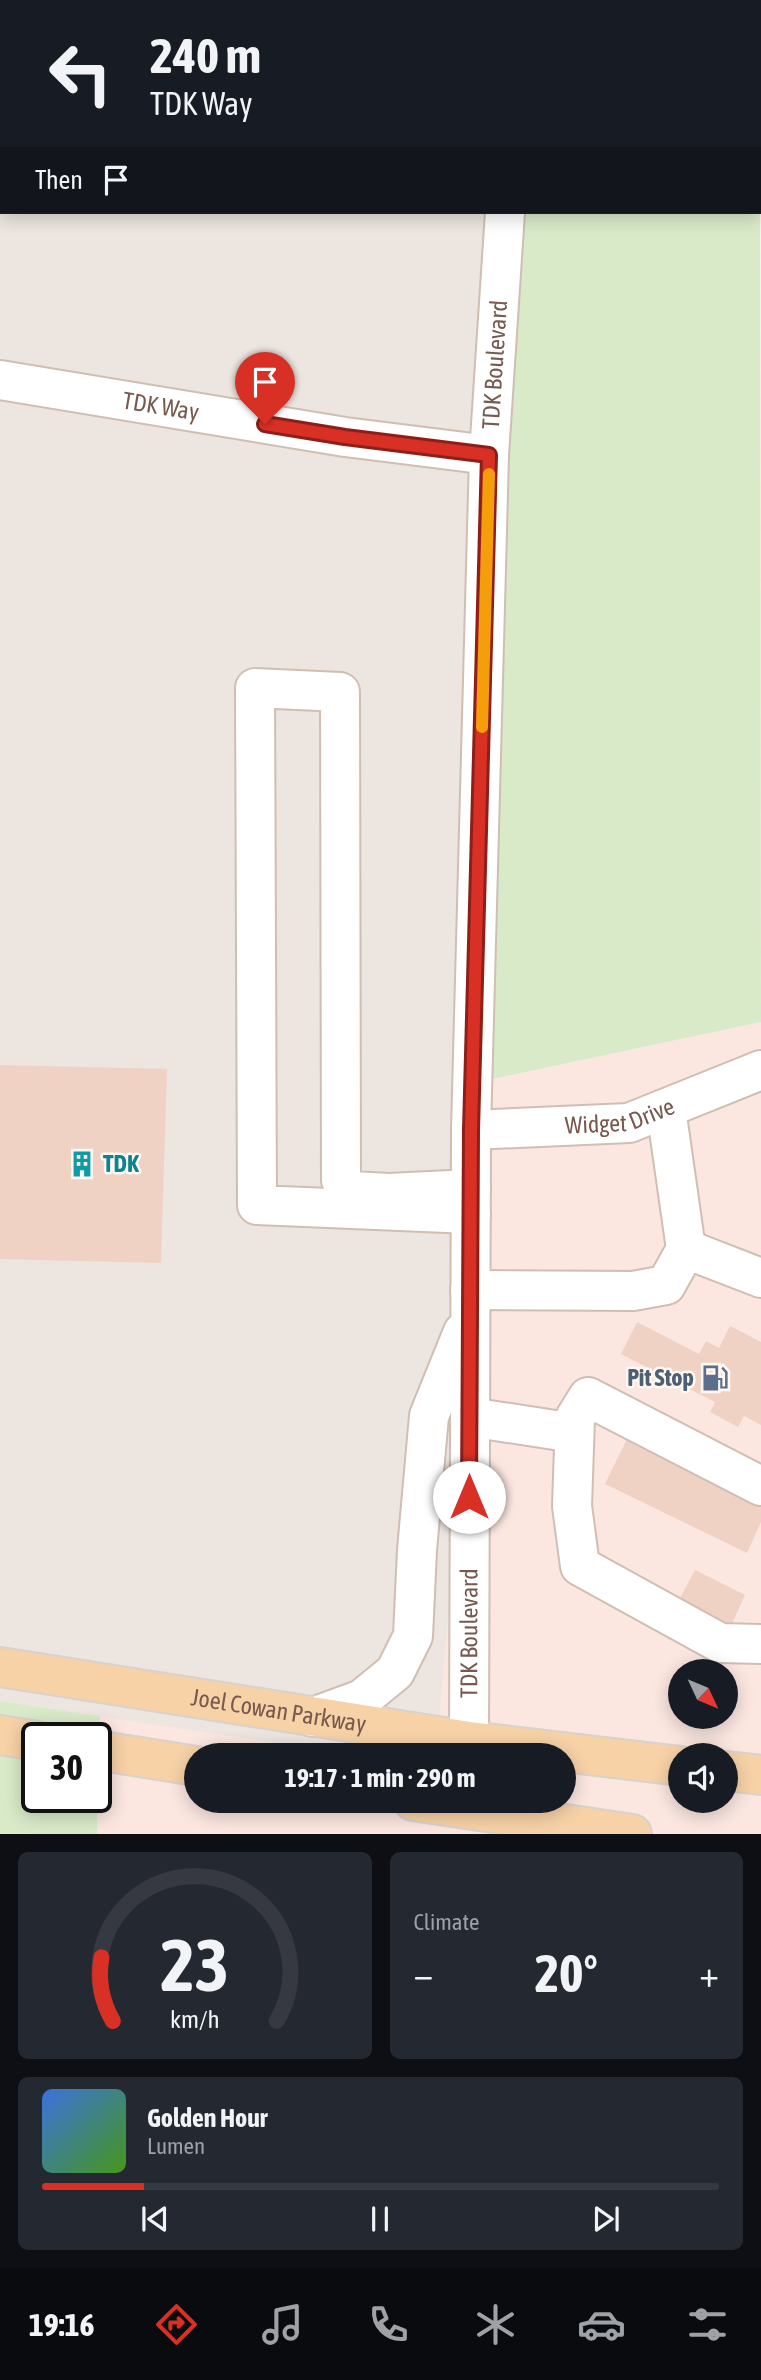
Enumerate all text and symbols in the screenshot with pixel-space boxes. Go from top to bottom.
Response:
text: 240 m [150,27,261,83]
icon: left [35,28,126,119]
text: TDK Way [150,85,252,122]
icon: arrive [97,161,135,199]
text: Then [35,165,83,195]
street label: TDK Boulevard [477,299,512,430]
pin [235,352,295,424]
icon: arrive [246,363,284,401]
street label: TDK Way [121,386,201,426]
street label: Widget Drive [564,1092,678,1139]
building icon: TDK [67,1149,97,1179]
place label: TDK [103,1150,139,1177]
fuel station icon: Pit Stop [700,1363,730,1393]
place label: Pit Stop [627,1364,694,1391]
position arrow [432,1460,506,1534]
street label: TDK Boulevard [455,1568,483,1698]
north arrow [668,1659,738,1729]
map controls [668,1659,738,1813]
street label: Joel Cowan Parkway [189,1683,368,1738]
speed limit sign: 30 [21,1722,112,1813]
button: sound [668,1743,738,1813]
text: 19:17 · 1 min · 290 m [285,1763,475,1793]
text: Climate [414,1909,479,1935]
text: 23 [161,1924,229,2007]
text: 20° [535,1943,598,2003]
text: − [414,1952,433,1995]
text: + [699,1952,719,1995]
text: km/h [170,2005,220,2033]
text: Golden Hour [147,2103,267,2133]
text: Lumen [147,2133,205,2159]
icon: previous [136,2200,174,2238]
icon: pause [361,2200,399,2238]
icon: next [587,2200,625,2238]
icon: directions [152,2300,201,2349]
icon: music [258,2300,307,2349]
icon: phone [364,2300,413,2349]
icon: climate [471,2300,520,2349]
icon: car [577,2300,626,2349]
icon: filters [683,2300,732,2349]
text: 19:16 [29,2306,95,2343]

